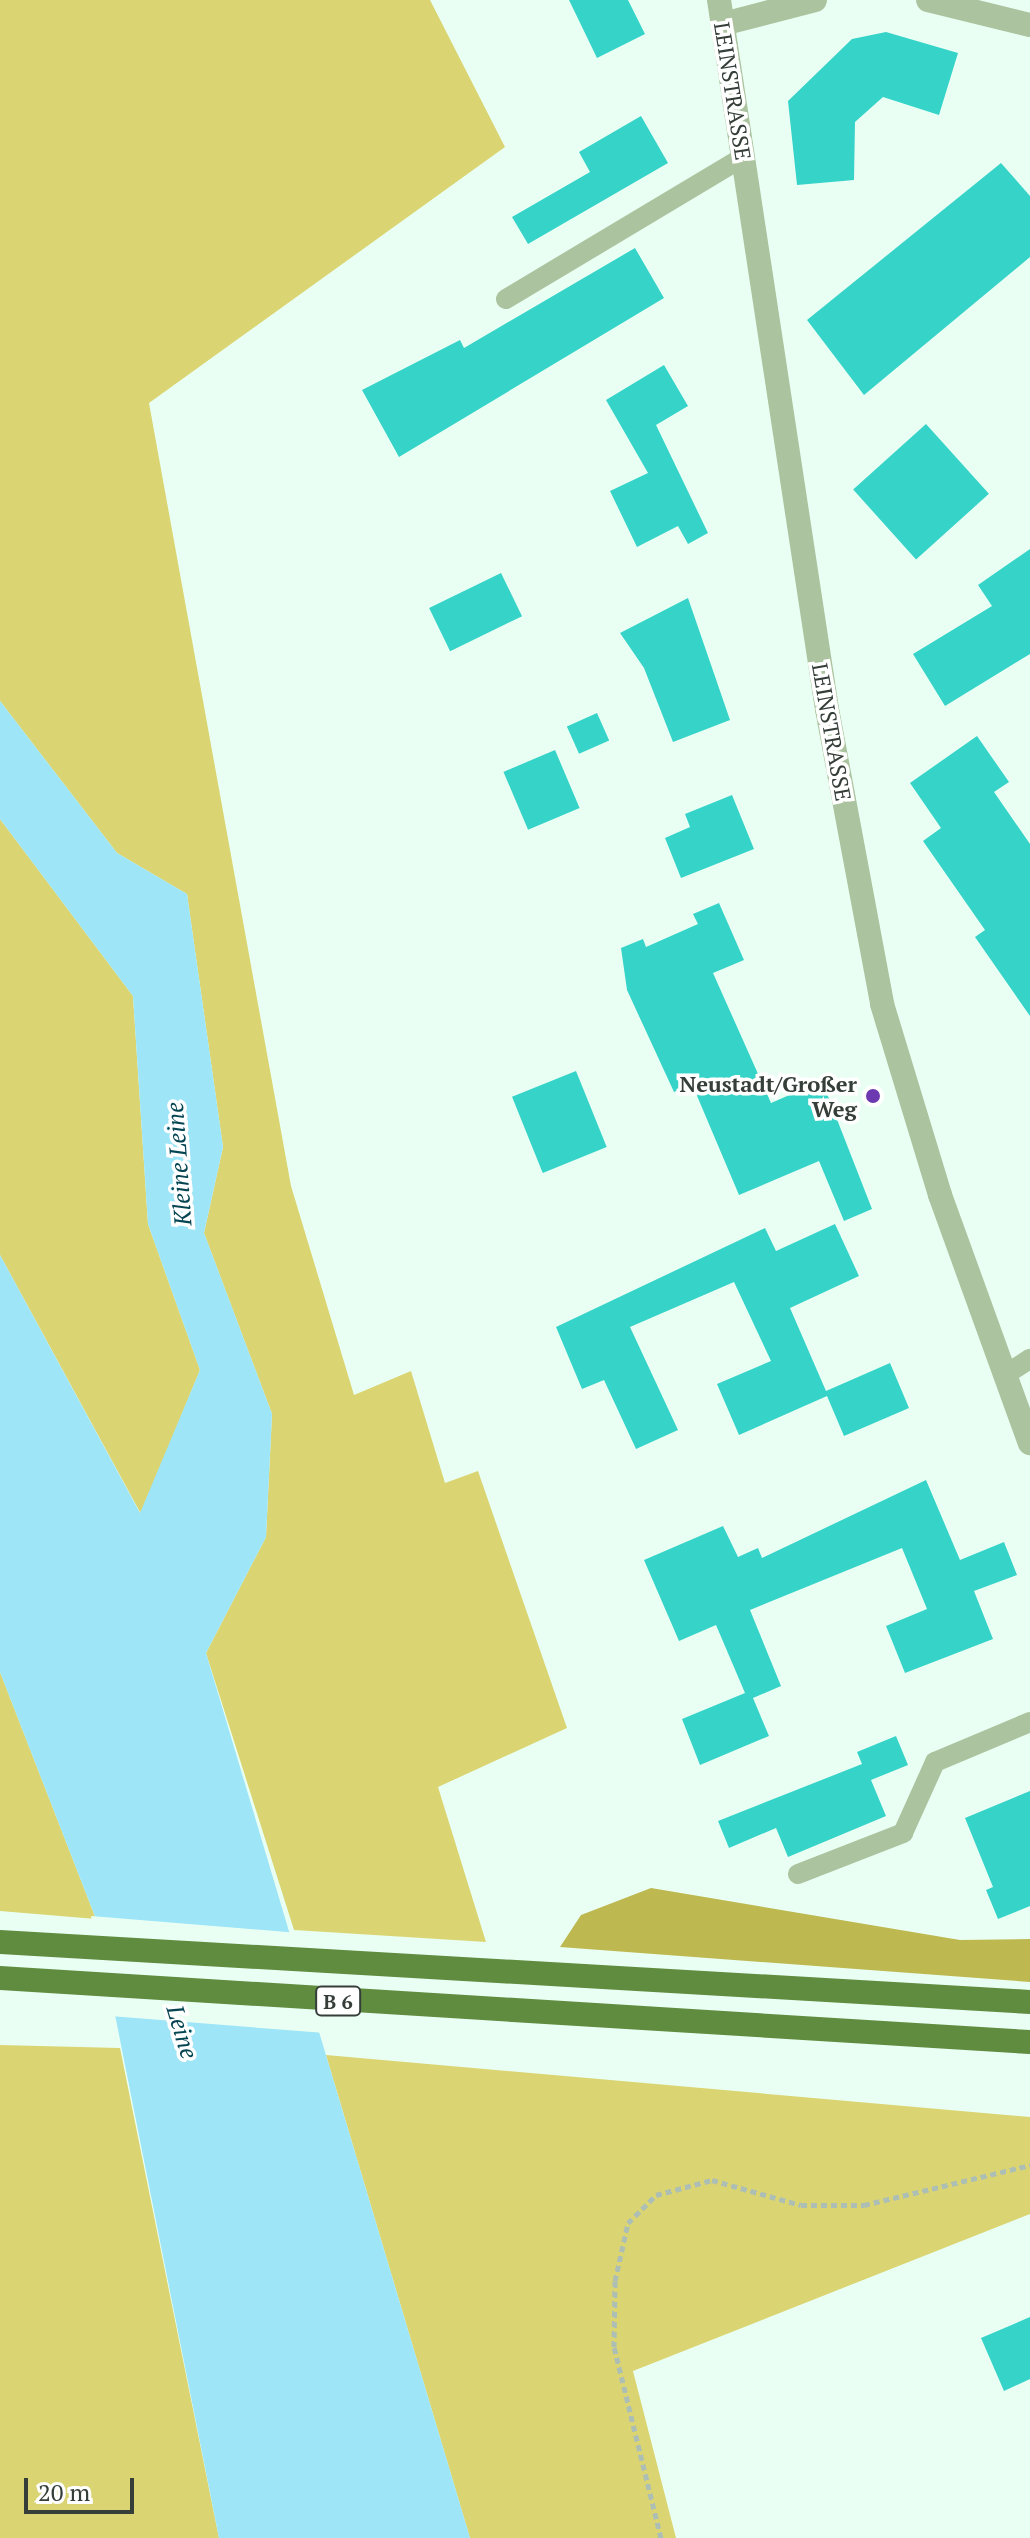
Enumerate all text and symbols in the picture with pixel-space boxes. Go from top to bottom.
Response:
street label: LEINSTRASSE [709,20,757,162]
street label: LEINSTRASSE [807,661,857,803]
place label: Neustadt/Großer Weg [679,1070,857,1122]
marker: Neustadt/Großer Weg [864,1087,882,1105]
water label: Kleine Leine [160,1101,198,1227]
road number: B 6 [314,1985,362,2017]
water label: Leine [160,2002,204,2062]
scale bar [28,2462,138,2512]
text: 20 m [38,2476,90,2508]

